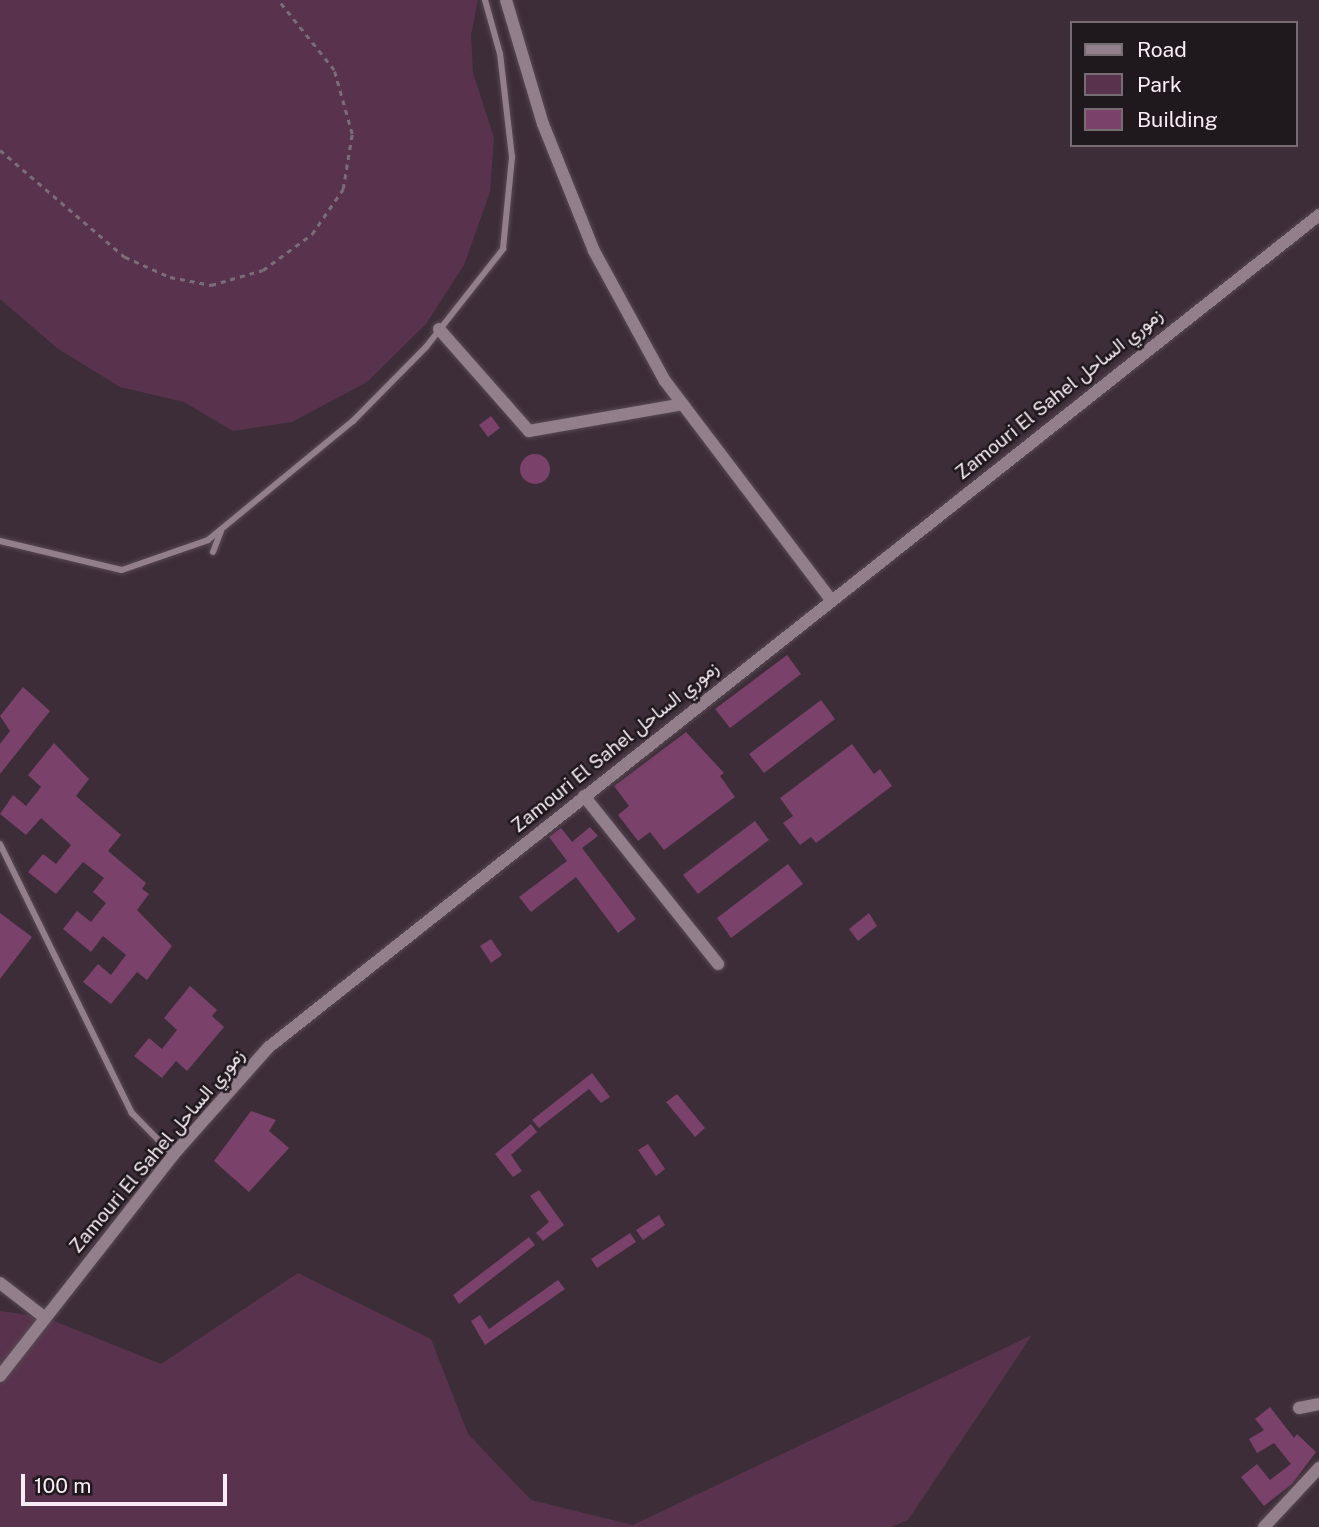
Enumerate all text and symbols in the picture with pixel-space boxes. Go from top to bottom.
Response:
legend [1070,21,1298,147]
text: Road [1137,37,1187,62]
text: Park [1137,72,1182,97]
text: Building [1137,107,1218,132]
street label: Zamouri El Sahel زموري الساحل [951,304,1167,484]
street label: Zamouri El Sahel زموري الساحل [507,657,723,837]
street label: Zamouri El Sahel زموري الساحل [65,1044,249,1258]
scale bar [24,1460,231,1504]
text: 100 m [34,1473,91,1498]

